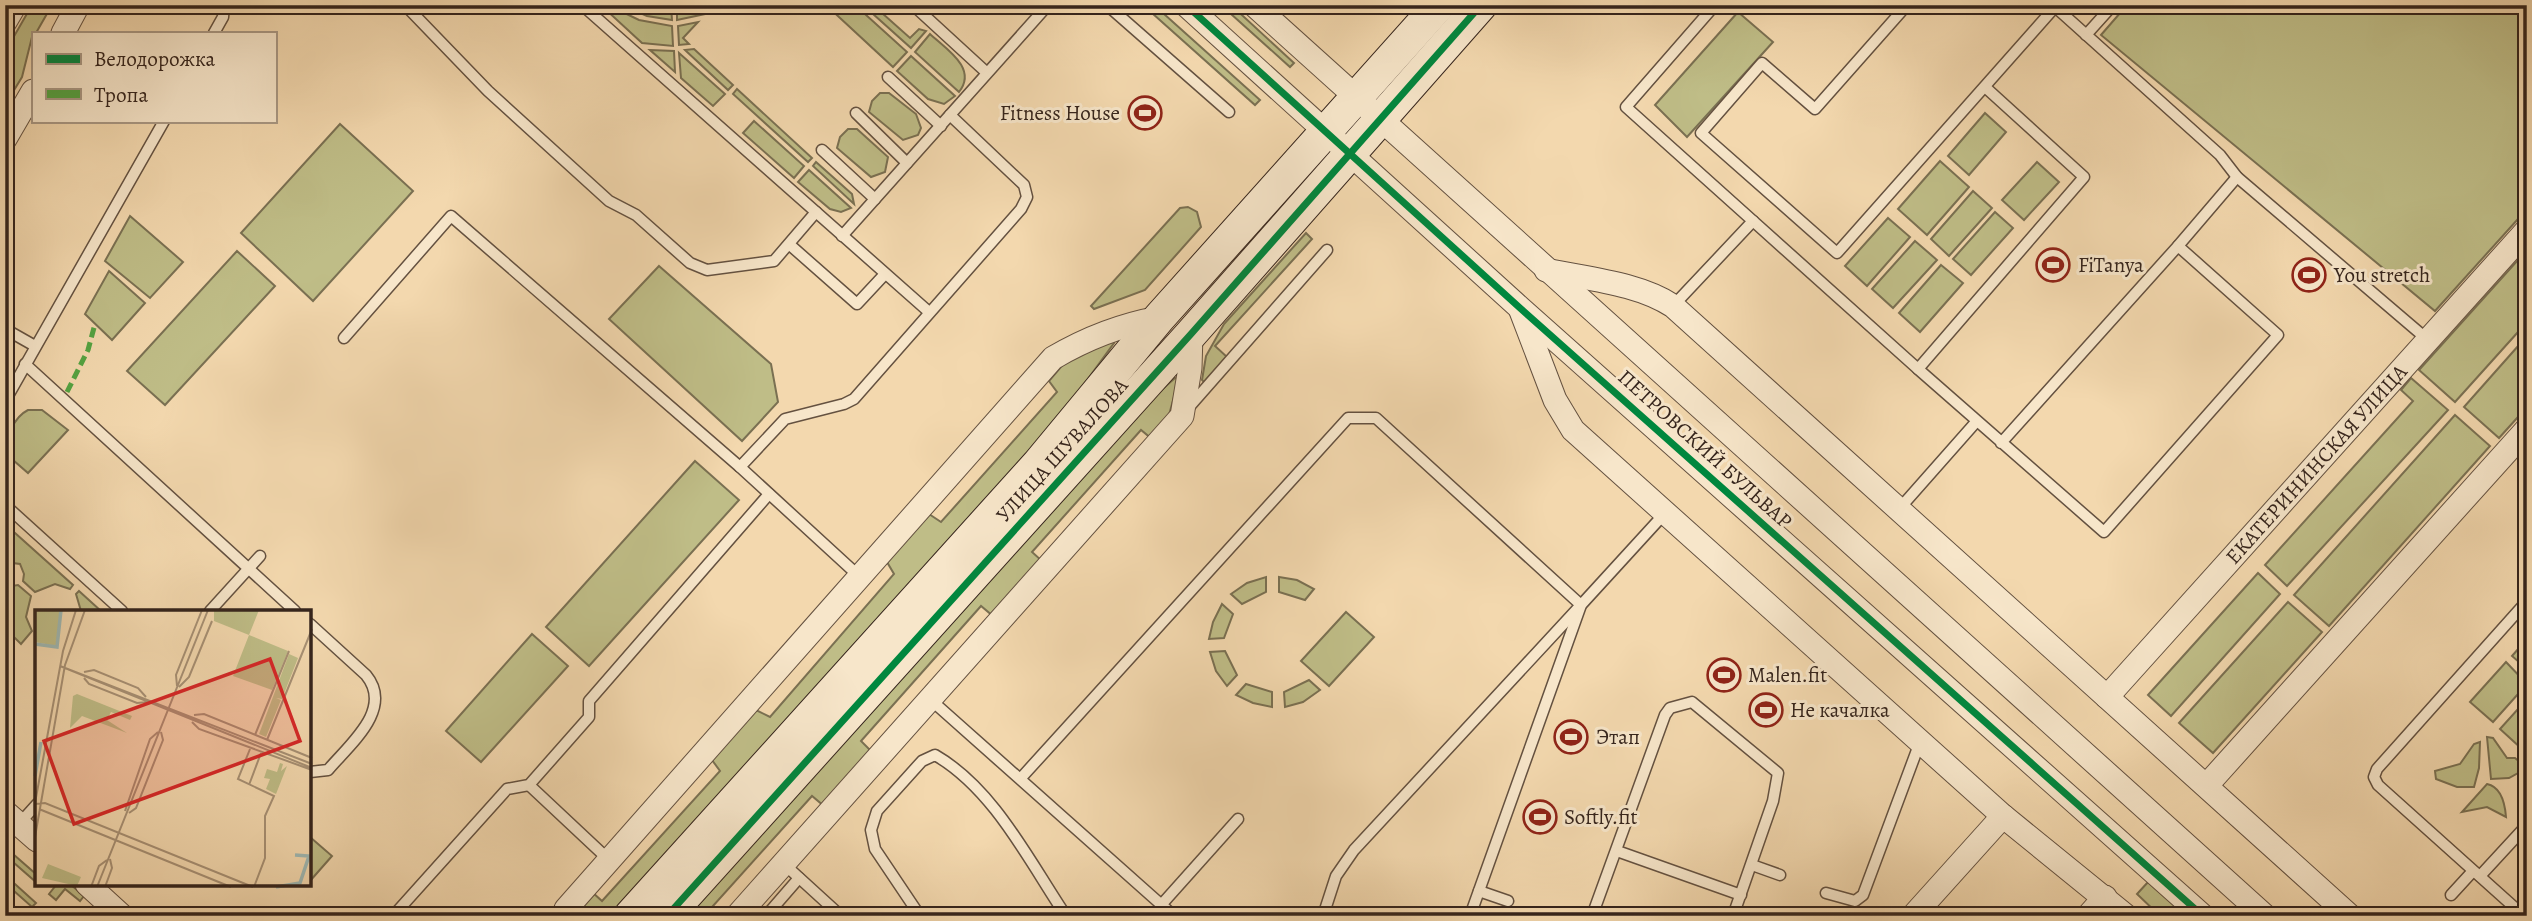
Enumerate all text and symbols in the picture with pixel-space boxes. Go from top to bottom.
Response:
legend [32,32,276,122]
text: Велодорожка [94,45,215,73]
text: Тропа [94,81,148,109]
sports icon: Fitness House [1126,94,1164,132]
place label: Fitness House [1000,99,1120,127]
sports icon: FiTanya [2034,246,2072,284]
place label: FiTanya [2078,251,2144,279]
sports icon: You stretch [2290,256,2328,294]
place label: You stretch [2333,261,2430,289]
street label: ЕКАТЕРИНИНСКАЯ УЛИЦА [2219,358,2414,570]
street label: ПЕТРОВСКИЙ БУЛЬВАР [1612,363,1798,535]
street label: УЛИЦА ШУВАЛОВА [990,371,1135,528]
inset map [35,610,312,886]
sports icon: Malen.fit [1705,656,1743,694]
place label: Malen.fit [1748,661,1827,689]
sports icon: Не качалка [1747,691,1785,729]
place label: Не качалка [1790,696,1890,724]
sports icon: Этап [1552,718,1590,756]
place label: Этап [1596,723,1640,751]
sports icon: Softly.fit [1521,798,1559,836]
place label: Softly.fit [1564,803,1638,831]

